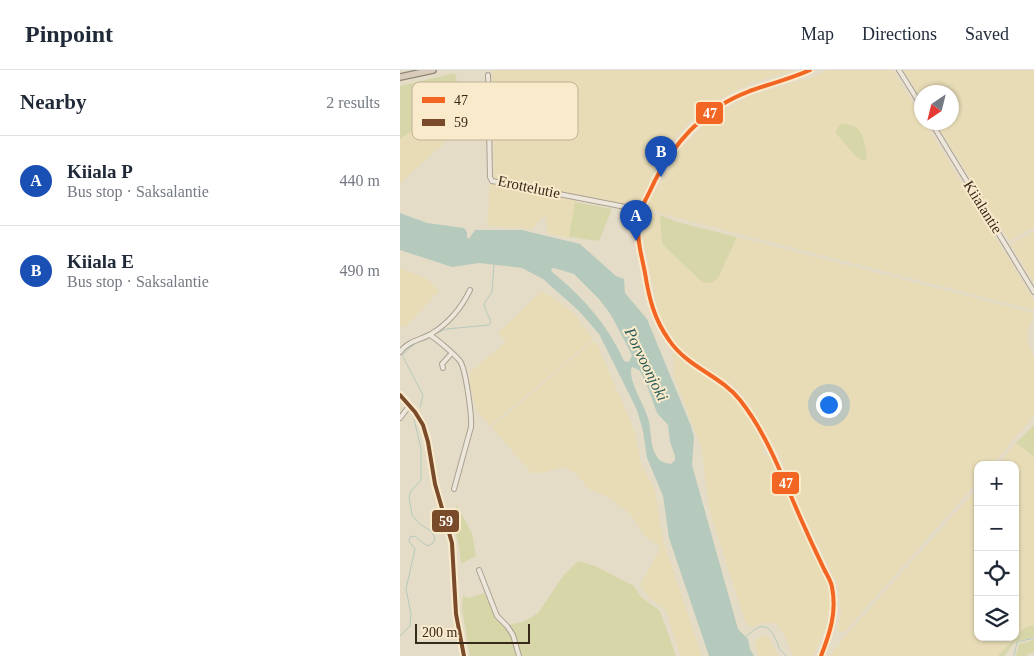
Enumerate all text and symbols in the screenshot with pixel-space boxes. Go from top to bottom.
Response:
text: Pinpoint [25,21,113,47]
text: Map [801,24,834,44]
text: Directions [862,24,937,44]
text: Saved [965,24,1009,44]
legend [412,82,578,140]
north arrow [914,85,959,130]
text: Nearby [20,90,87,114]
text: 47 [454,93,468,108]
text: 2 results [326,94,380,111]
line badge: 47 [695,101,724,125]
text: 47 [703,106,717,121]
text: 59 [454,115,468,130]
pin: B [645,136,677,177]
text: Kiiala P [67,161,133,182]
text: A [30,172,42,189]
text: 440 m [340,172,380,189]
street label: Erottelutie [496,173,562,201]
street label: Kiialantie [961,178,1006,237]
text: Bus stop · Saksalantie [67,183,209,200]
pin: A [620,200,652,241]
text: Kiiala E [67,251,134,272]
text: B [31,262,41,279]
text: 490 m [340,262,380,279]
text: Bus stop · Saksalantie [67,273,209,290]
water label: Porvoonjoki [620,324,672,404]
your location [816,392,842,418]
map controls [974,461,1019,641]
button: + [974,461,1019,506]
line badge: 47 [771,471,800,495]
text: 47 [779,476,793,491]
button: − [974,506,1019,551]
line badge: 59 [431,509,460,533]
text: 59 [439,514,453,529]
button: locate [974,551,1019,596]
button: layers [974,596,1019,641]
scale bar [415,621,530,644]
text: 200 m [422,625,457,640]

